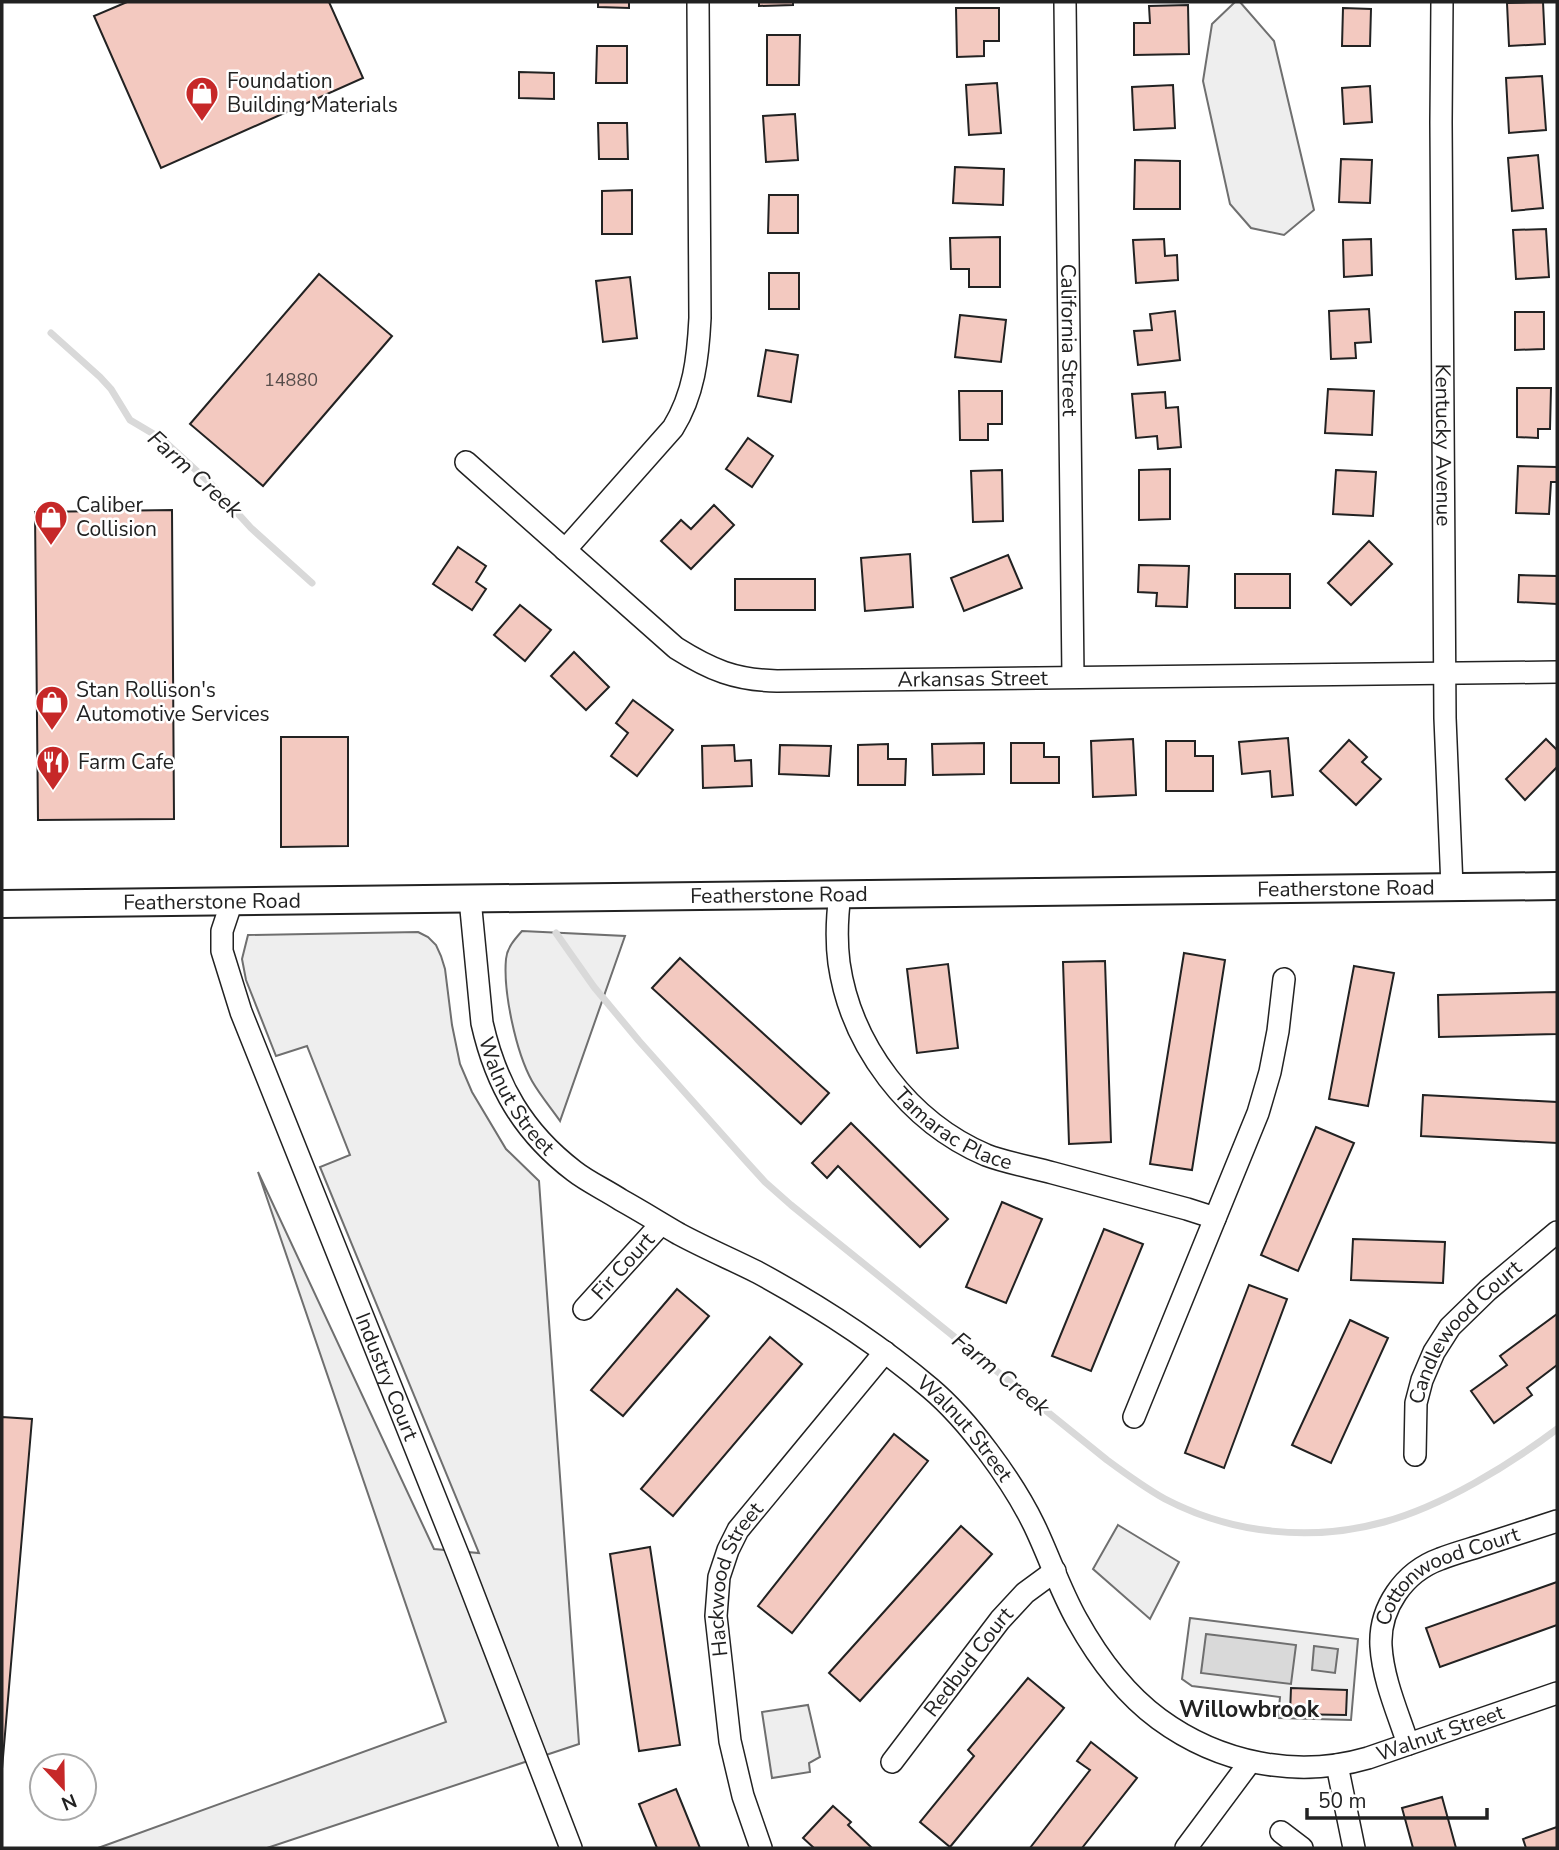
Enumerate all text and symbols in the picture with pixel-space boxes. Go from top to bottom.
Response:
place label: Foundation Building Materials [227,67,398,119]
shop icon: Foundation Building Materials [183,74,221,123]
street label: California Street [1054,263,1084,417]
street label: Kentucky Avenue [1429,364,1458,526]
house number: 14880 [264,368,318,392]
water label: Farm Creek [141,423,249,525]
place label: Caliber Collision [76,491,157,543]
shop icon: Caliber Collision [32,498,70,547]
street label: Arkansas Street [897,664,1049,694]
place label: Stan Rollison's Automotive Services [76,676,270,728]
shop icon: Stan Rollison's Automotive Services [33,683,71,732]
restaurant icon: Farm Cafe [34,743,72,792]
place label: Farm Cafe [78,748,174,776]
street label: Featherstone Road [1257,873,1435,903]
street label: Featherstone Road [690,880,868,910]
street label: Featherstone Road [123,887,301,917]
street label: Walnut Street [472,1033,561,1162]
street label: Tamarac Place [888,1081,1015,1176]
street label: Fir Court [585,1226,661,1306]
street label: Candlewood Court [1402,1253,1528,1407]
street label: Industry Court [349,1308,425,1445]
water label: Farm Creek [946,1325,1057,1423]
street label: Walnut Street [911,1369,1019,1488]
street label: Hackwood Street [702,1496,770,1658]
street label: Cottonwood Court [1369,1520,1523,1629]
street label: Redbud Court [917,1600,1020,1722]
district label: Willowbrook [1179,1694,1320,1725]
street label: Walnut Street [1373,1698,1508,1768]
north arrow [28,1752,98,1822]
scale bar [1307,1776,1487,1820]
text: N [58,1787,80,1817]
text: 50 m [1318,1787,1367,1815]

